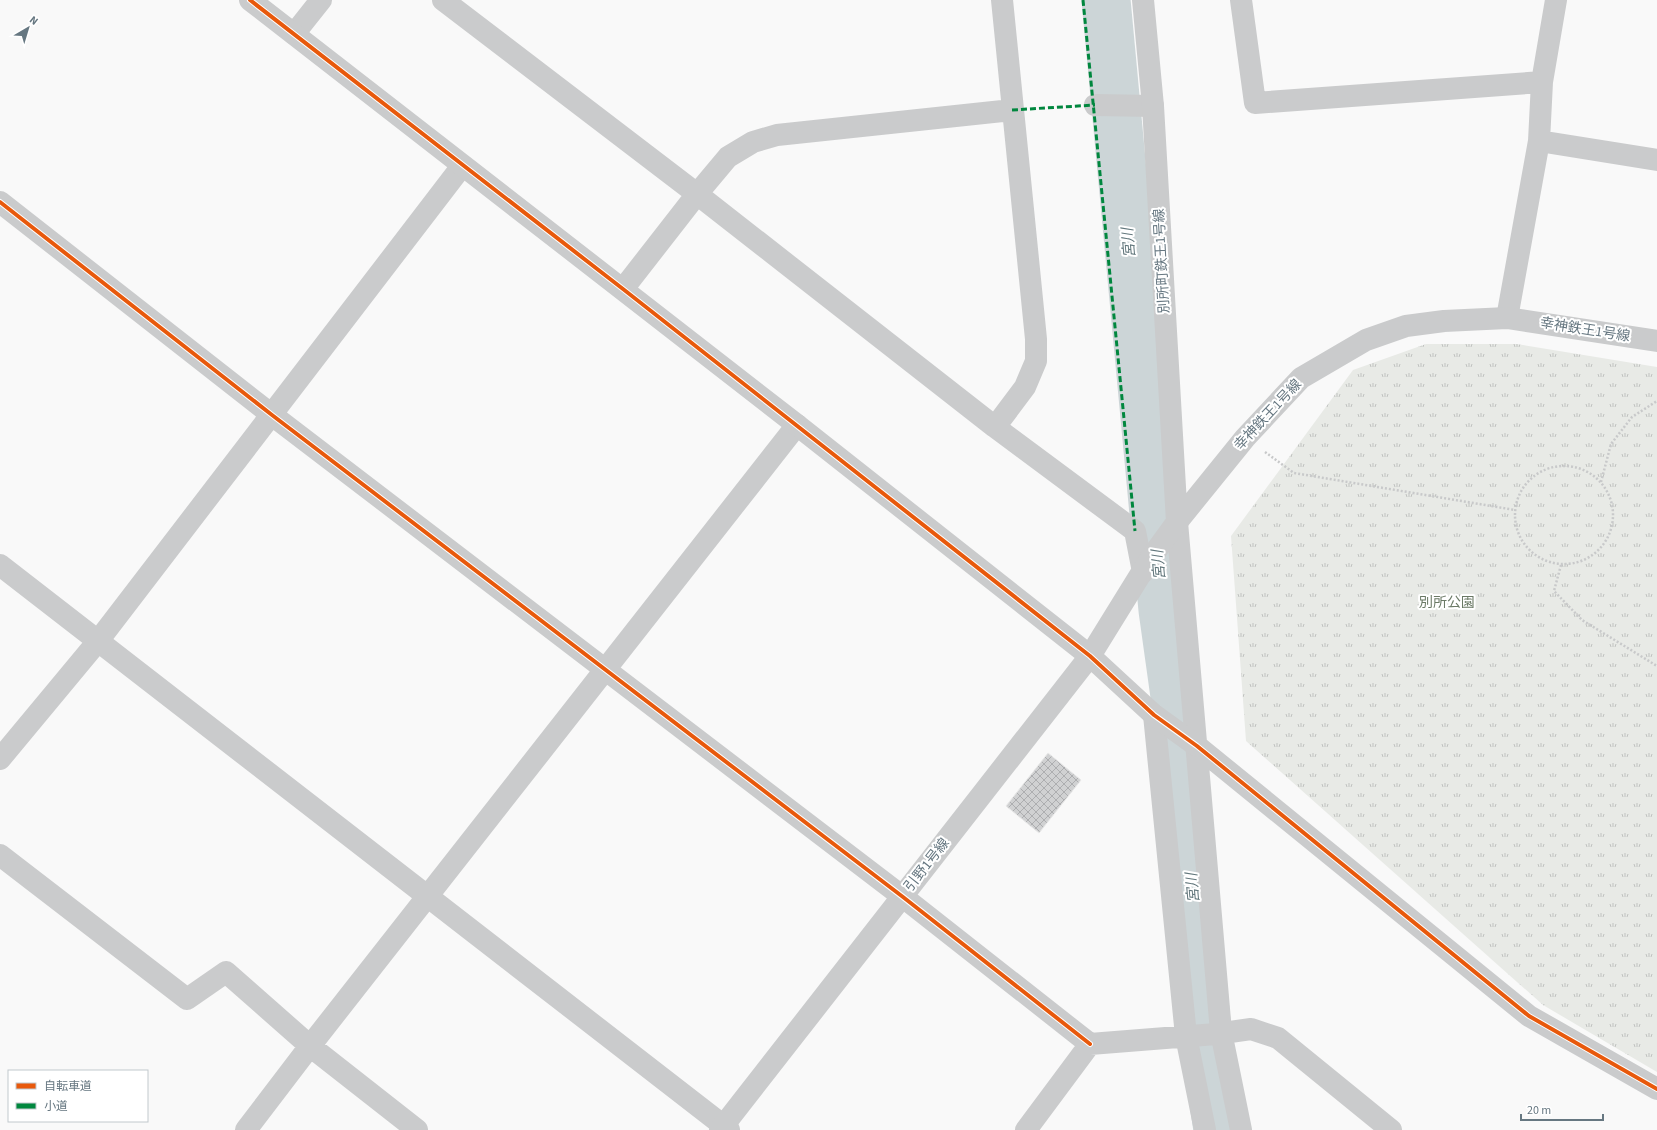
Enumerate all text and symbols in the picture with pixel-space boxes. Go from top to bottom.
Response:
north arrow [8,8,48,48]
text: N [26,12,41,29]
street label: 別所町鉄王1号線 [1149,208,1175,314]
water label: 宮川 [1117,225,1141,259]
street label: 幸神鉄王1号線 [1539,313,1631,347]
street label: 幸神鉄王1号線 [1230,375,1306,455]
water label: 宮川 [1147,547,1171,581]
park label: 別所公園 [1419,593,1475,613]
street label: 引野1号線 [900,834,954,896]
water label: 宮川 [1181,870,1205,904]
legend [8,1070,148,1122]
text: 自転車道 [44,1078,92,1095]
scale bar [1521,1096,1603,1122]
text: 小道 [44,1098,68,1115]
text: 20 m [1527,1102,1551,1119]

